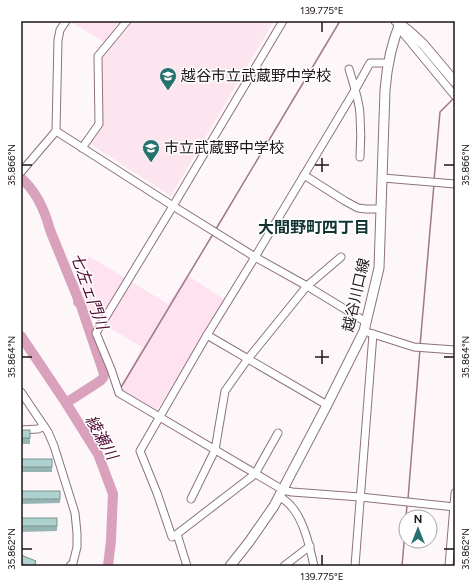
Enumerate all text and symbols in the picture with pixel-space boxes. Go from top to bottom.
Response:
text: 139.775°E [300,4,344,17]
school or university icon: 越谷市立武蔵野中学校 [158,66,178,91]
place label: 越谷市立武蔵野中学校 [180,67,331,85]
school or university icon: 市立武蔵野中学校 [141,138,161,163]
place label: 市立武蔵野中学校 [164,139,284,157]
text: 35.866°N [5,144,18,186]
text: 35.866°N [459,144,472,186]
district label: 大間野町四丁目 [258,218,370,237]
water label: 七左ェ門川 [67,250,113,334]
street label: 越谷川口線 [339,256,373,335]
text: 35.864°N [5,336,18,378]
text: 35.864°N [459,336,472,378]
water label: 綾瀬川 [82,412,122,465]
north arrow [398,509,438,549]
text: N [414,513,422,526]
text: 35.862°N [5,528,18,570]
text: 35.862°N [459,528,472,570]
text: 139.775°E [300,570,344,583]

